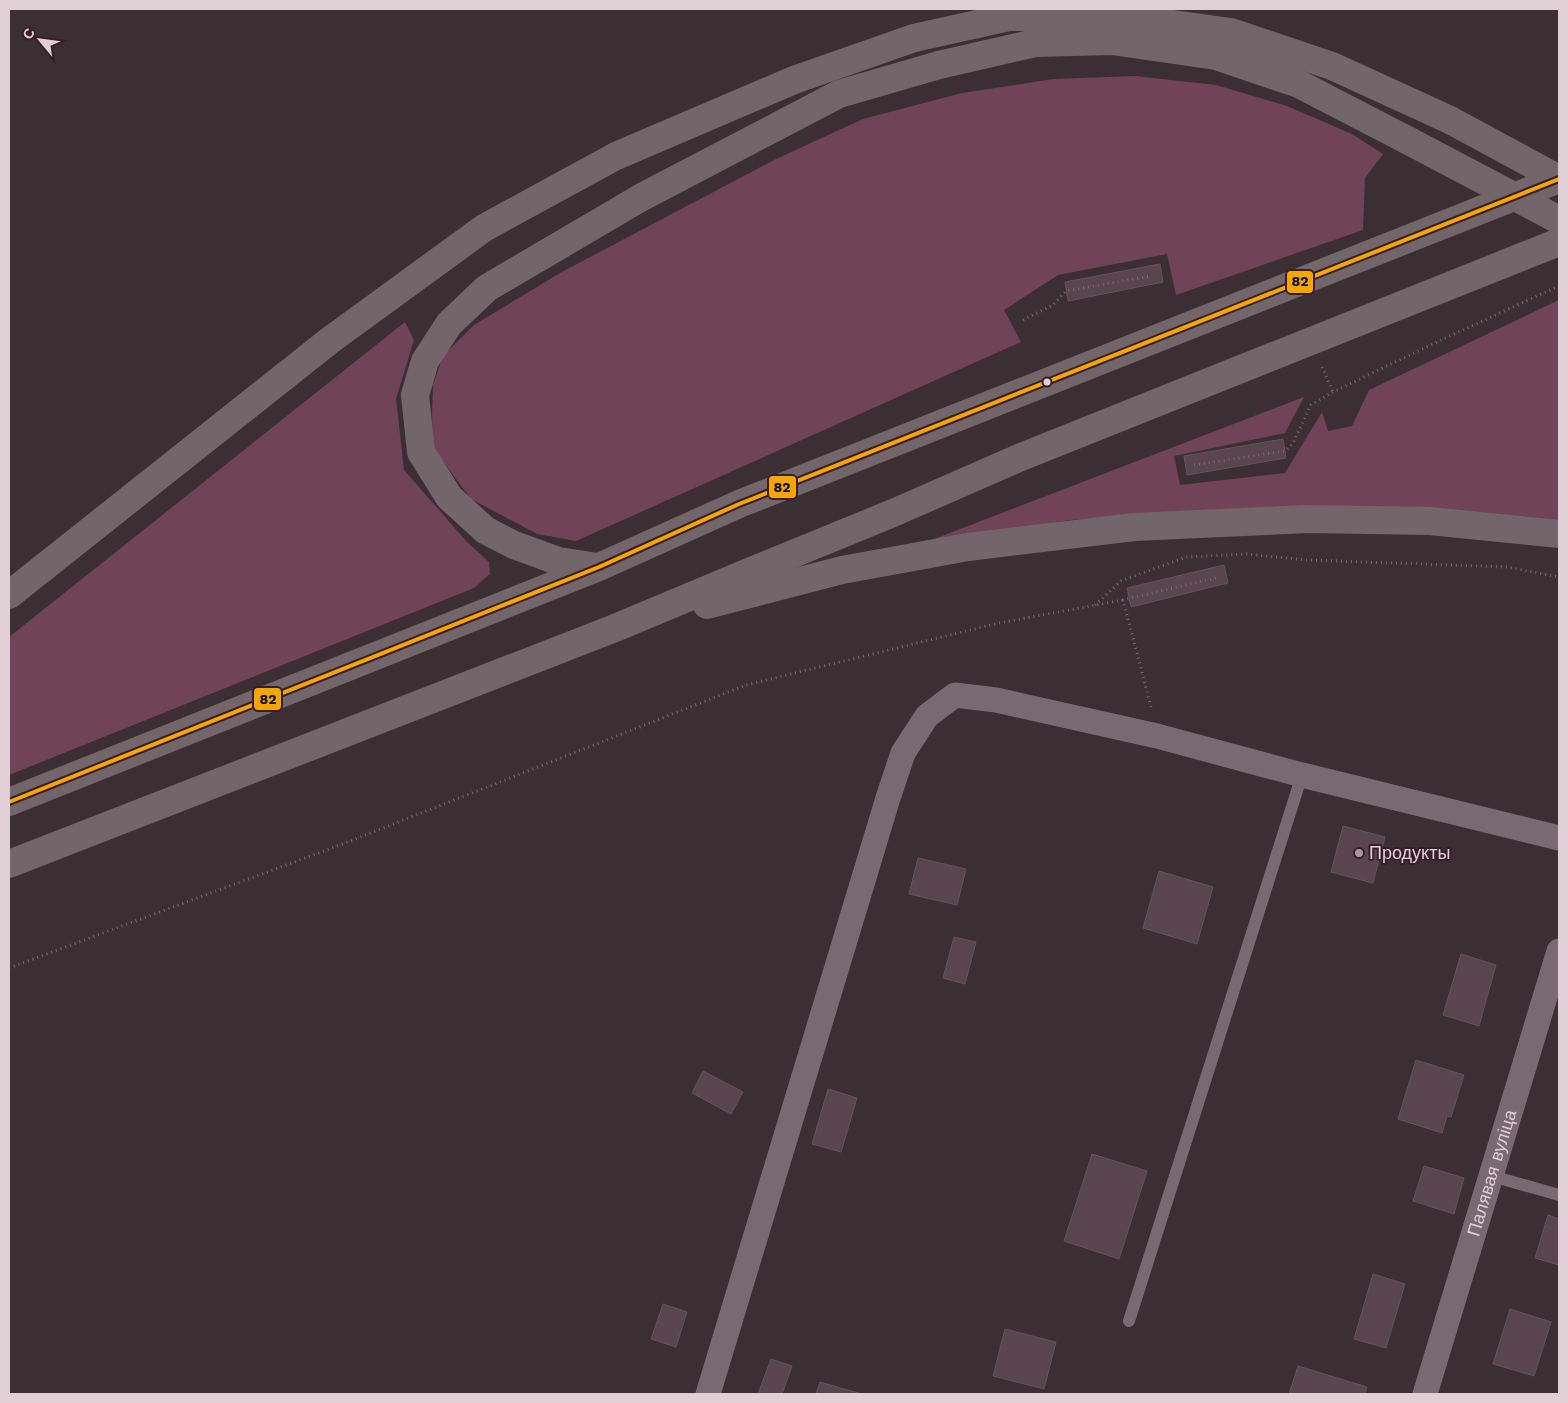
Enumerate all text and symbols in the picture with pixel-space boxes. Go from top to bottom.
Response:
north arrow [15,15,65,65]
text: С [19,25,38,42]
line badge: 82 [1286,270,1314,294]
text: 82 [1291,273,1309,289]
unlabelled marker [1042,377,1052,387]
line badge: 82 [768,475,797,499]
text: 82 [773,479,791,495]
line badge: 82 [253,687,282,711]
text: 82 [259,691,277,707]
place label: Продукты [1369,842,1450,863]
marker: Продукты [1353,847,1365,859]
street label: Палявая вуліца [1462,1106,1521,1239]

